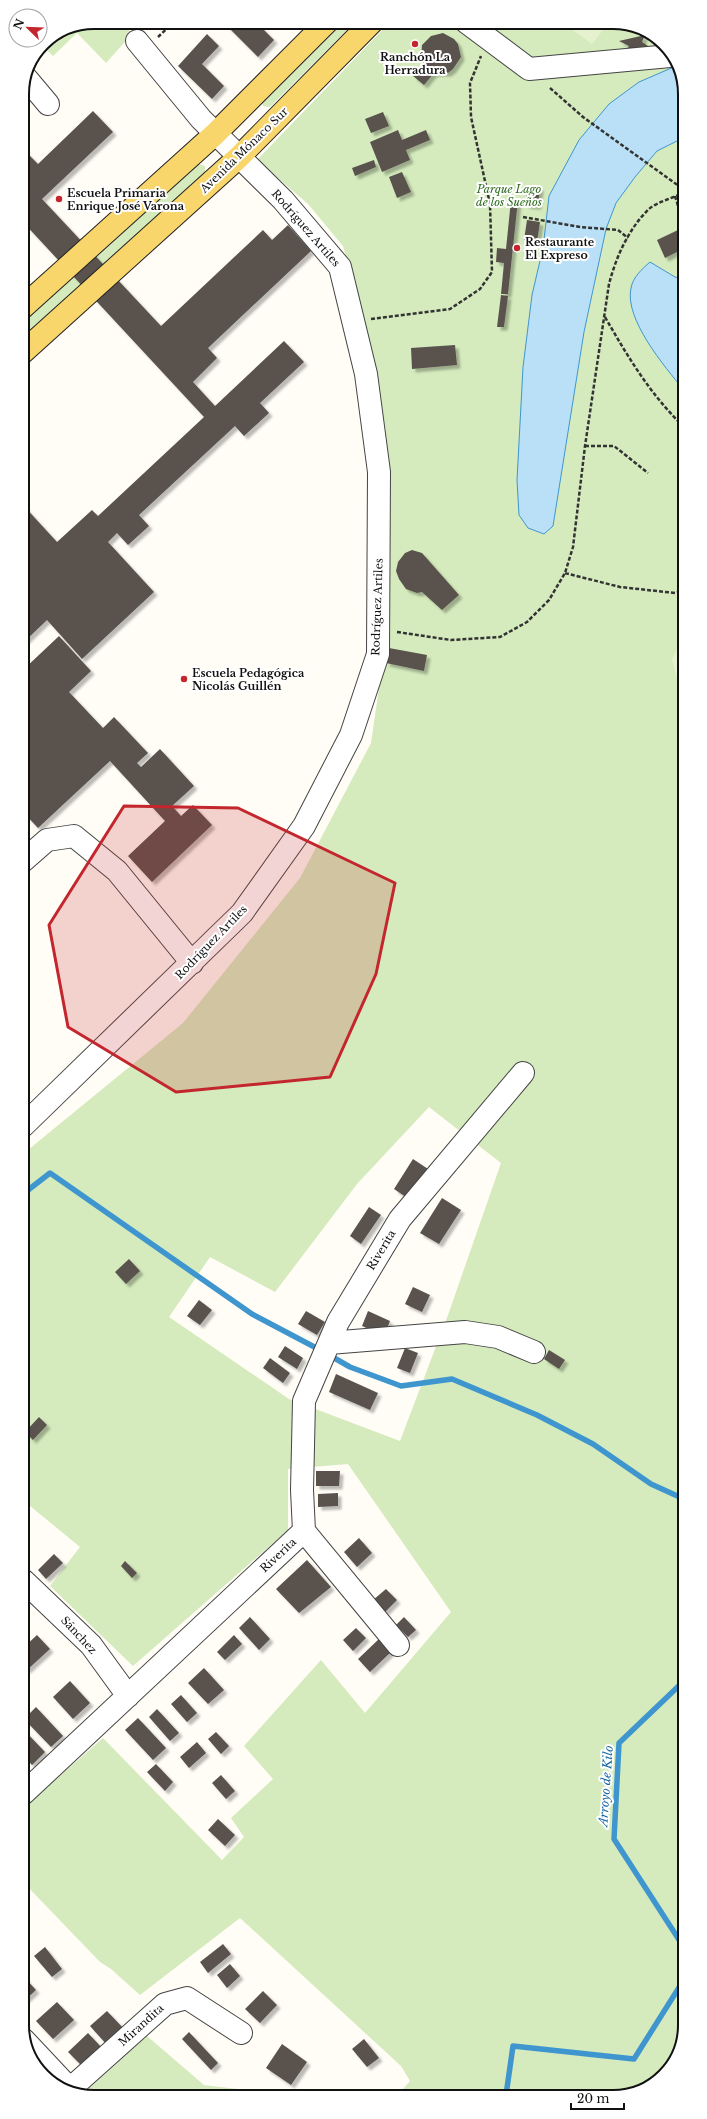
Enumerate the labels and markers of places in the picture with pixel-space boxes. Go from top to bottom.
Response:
marker: Ranchón La Herradura [410,39,420,49]
place label: Ranchón La Herradura [380,50,451,77]
place label: Escuela Primaria Enrique José Varona [67,186,185,213]
marker: Escuela Primaria Enrique José Varona [54,194,64,204]
place label: Restaurante El Expreso [525,235,595,262]
marker: Restaurante El Expreso [512,243,522,253]
place label: Escuela Pedagógica Nicolás Guillén [192,666,305,693]
marker: Escuela Pedagógica Nicolás Guillén [179,674,189,684]

